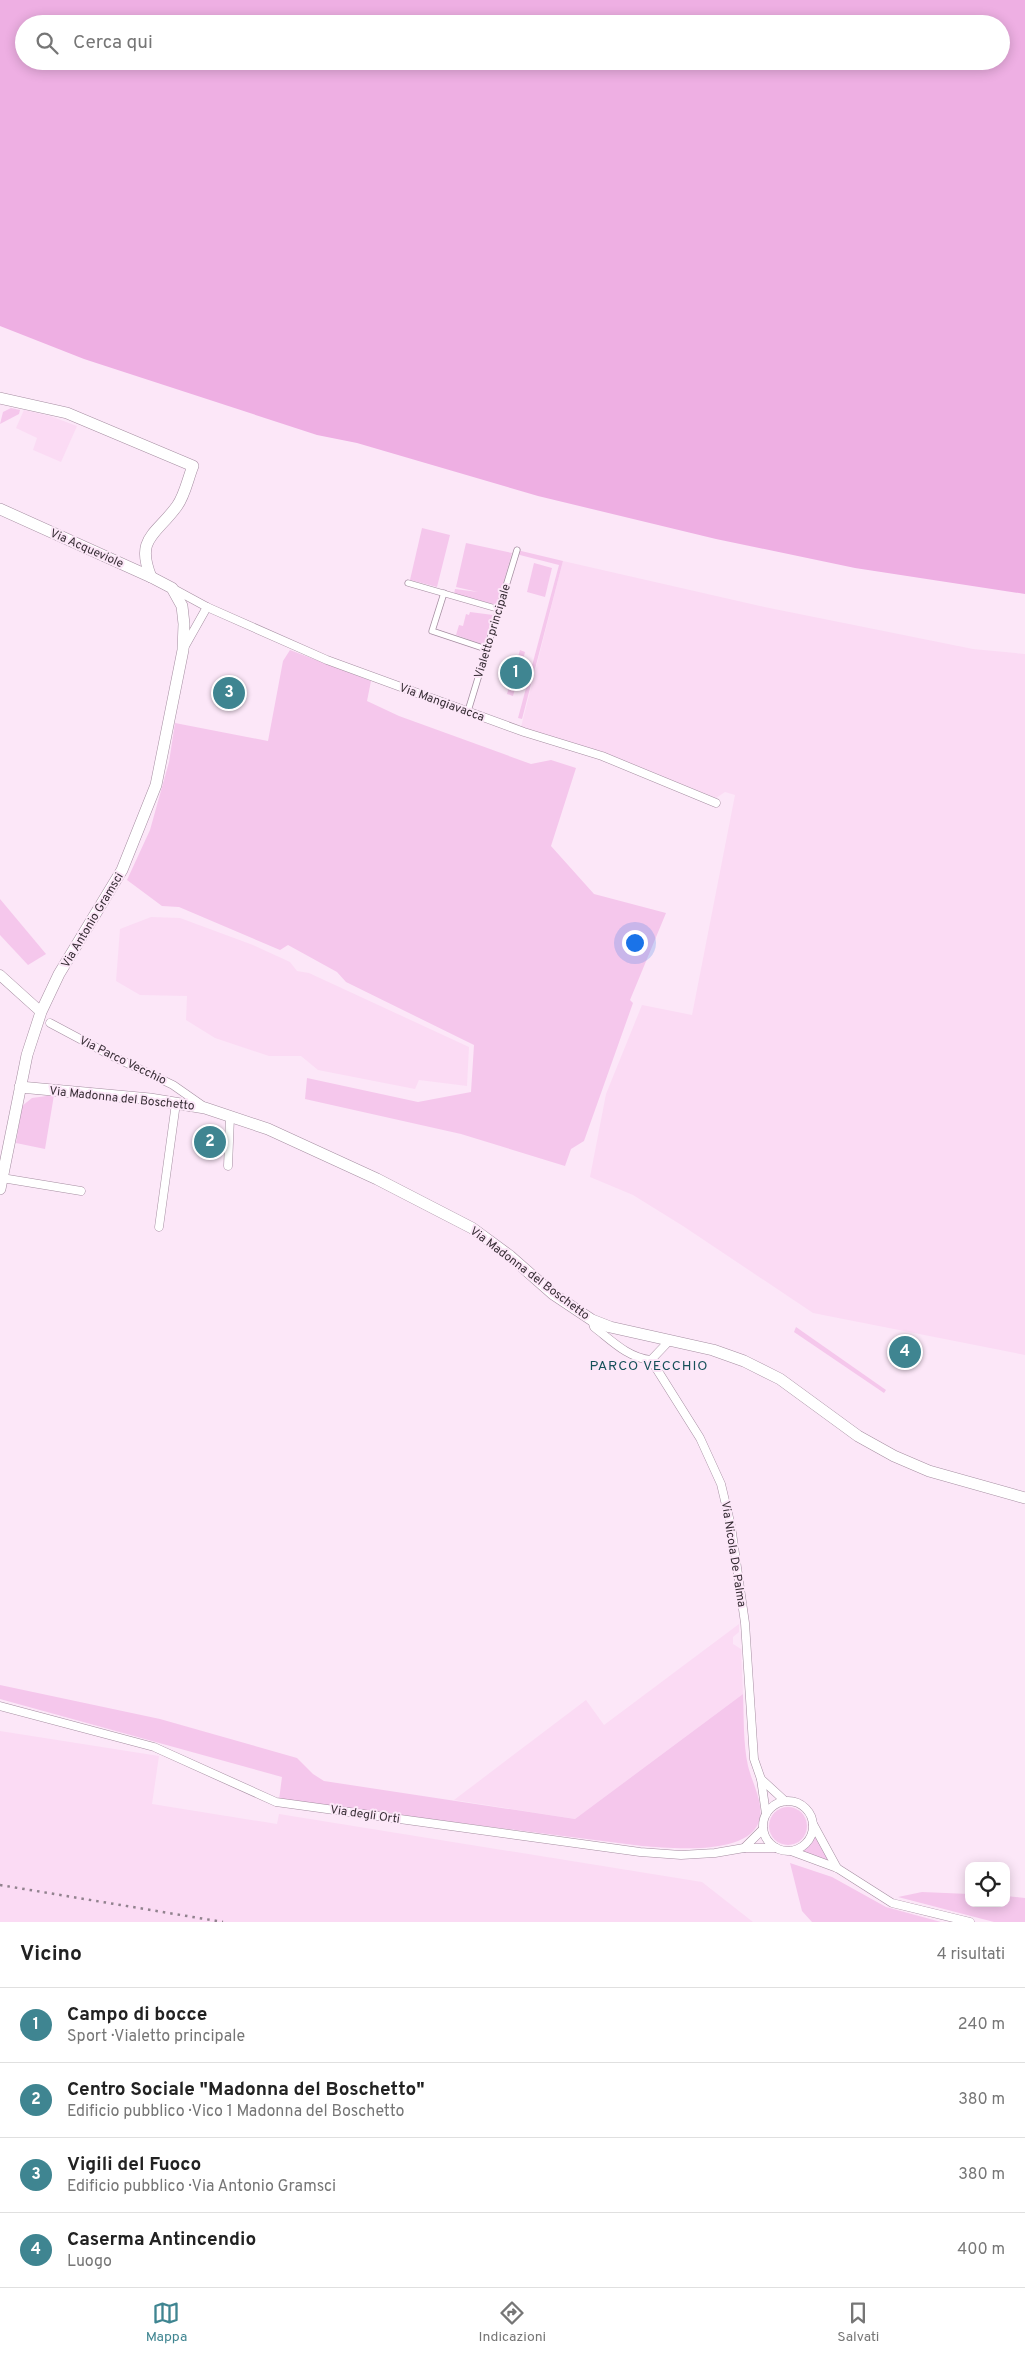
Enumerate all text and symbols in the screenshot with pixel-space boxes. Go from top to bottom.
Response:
search box [15,15,1010,70]
icon: search [33,29,61,57]
text: Cerca qui [73,31,153,55]
street label: Via Acqueviole [47,526,126,572]
street label: Vialetto principale [471,582,515,681]
pin: 1 [500,654,532,692]
pin: 3 [213,674,245,712]
street label: Via Mangiavacca [397,680,486,726]
street label: Via Antonio Gramsci [58,870,128,971]
your location [622,930,648,956]
street label: Via Parco Vecchio [76,1033,169,1089]
street label: Via Madonna del Boschetto [48,1083,196,1115]
pin: 2 [194,1123,226,1161]
street label: Via Madonna del Boschetto [466,1223,593,1324]
pin: 4 [889,1333,921,1371]
district label: PARCO VECCHIO [589,1358,709,1375]
street label: Via Nicola De Palma [717,1500,749,1608]
street label: Via degli Orti [329,1802,401,1828]
map controls [965,1862,1010,1907]
button: locate [965,1862,1010,1907]
text: Vicino [20,1941,82,1968]
text: 4 risultati [937,1945,1005,1965]
text: Campo di bocce [67,2003,207,2027]
text: 1 [33,2015,39,2035]
text: 240 m [958,2015,1005,2035]
text: Sport · Vialetto principale [67,2027,245,2047]
text: Centro Sociale "Madonna del Boschetto" [67,2078,425,2102]
text: 2 [31,2090,41,2110]
text: 380 m [958,2090,1005,2110]
text: Edificio pubblico · Vico 1 Madonna del Boschetto [67,2102,404,2122]
text: Vigili del Fuoco [67,2153,201,2177]
text: 3 [31,2165,41,2185]
text: 380 m [958,2165,1005,2185]
text: Edificio pubblico · Via Antonio Gramsci [67,2177,336,2197]
text: Caserma Antincendio [67,2228,256,2252]
text: 4 [31,2240,41,2260]
text: 400 m [957,2240,1005,2260]
text: Luogo [67,2252,112,2272]
tab: Mappa [146,2299,187,2346]
tab: Indicazioni [479,2299,546,2346]
tab: Salvati [837,2299,879,2346]

